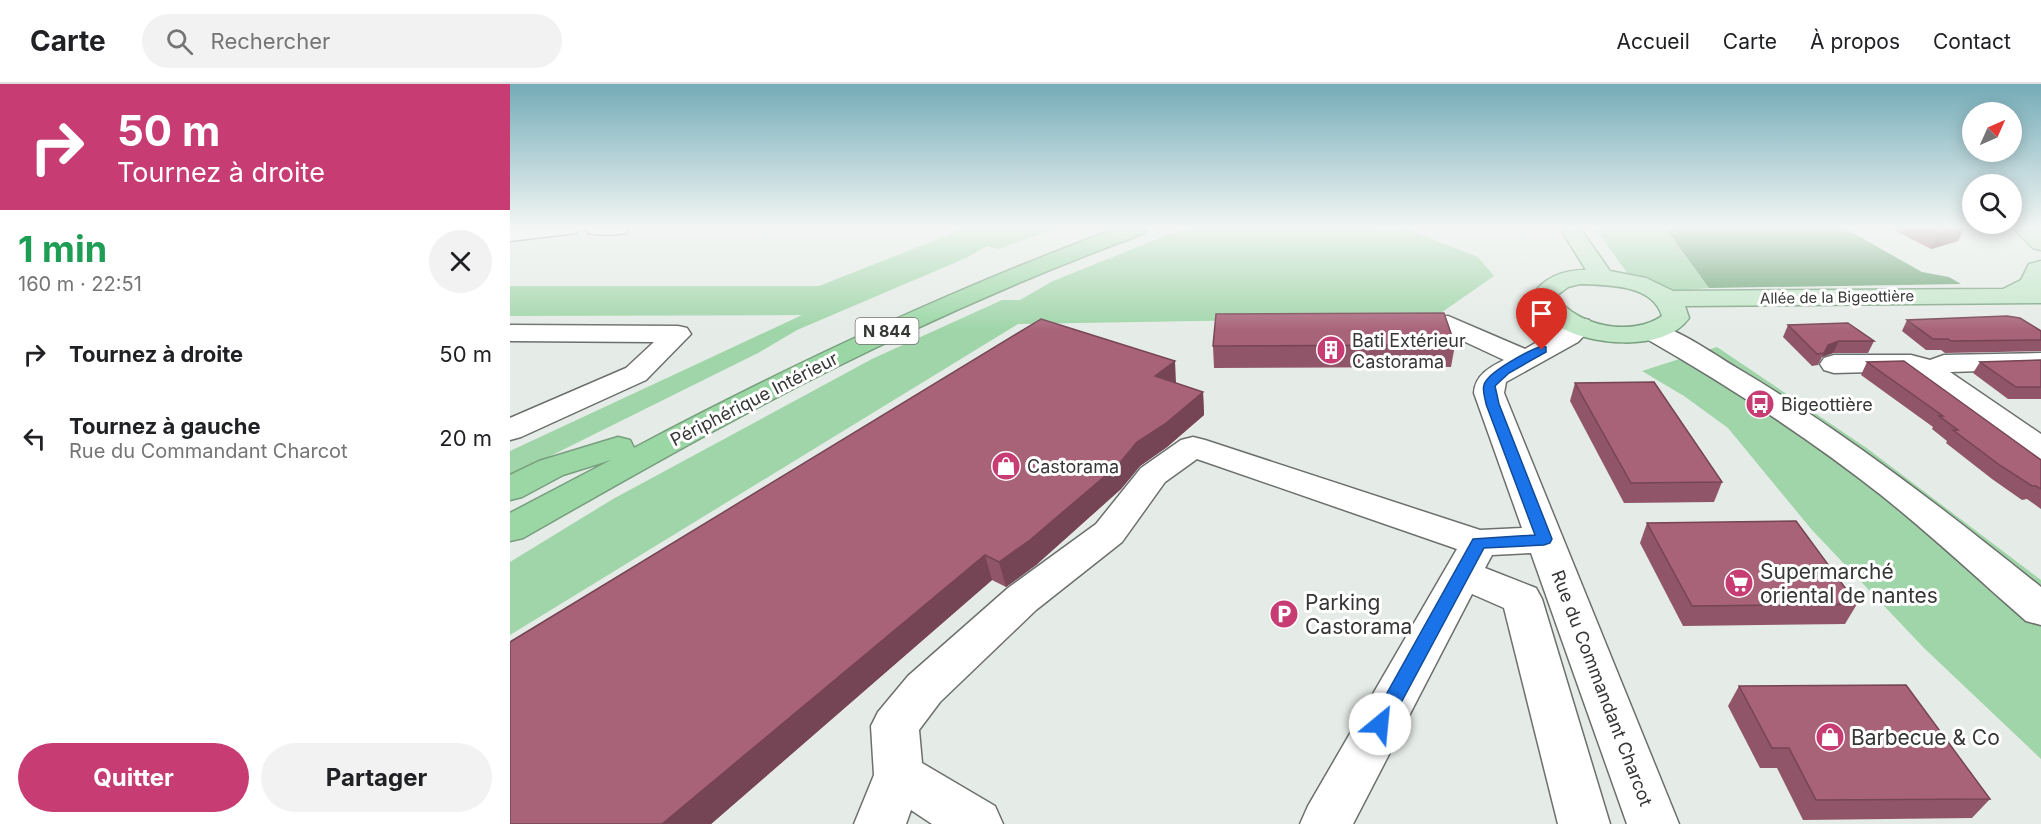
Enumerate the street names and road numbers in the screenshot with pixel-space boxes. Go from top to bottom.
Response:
street label: Allée de la Bigeottière [1760,286,1914,308]
road number: N 844 [856,318,919,344]
street label: Périphérique Intérieur [667,348,841,450]
street label: Rue du Commandant Charcot [1547,567,1657,809]

